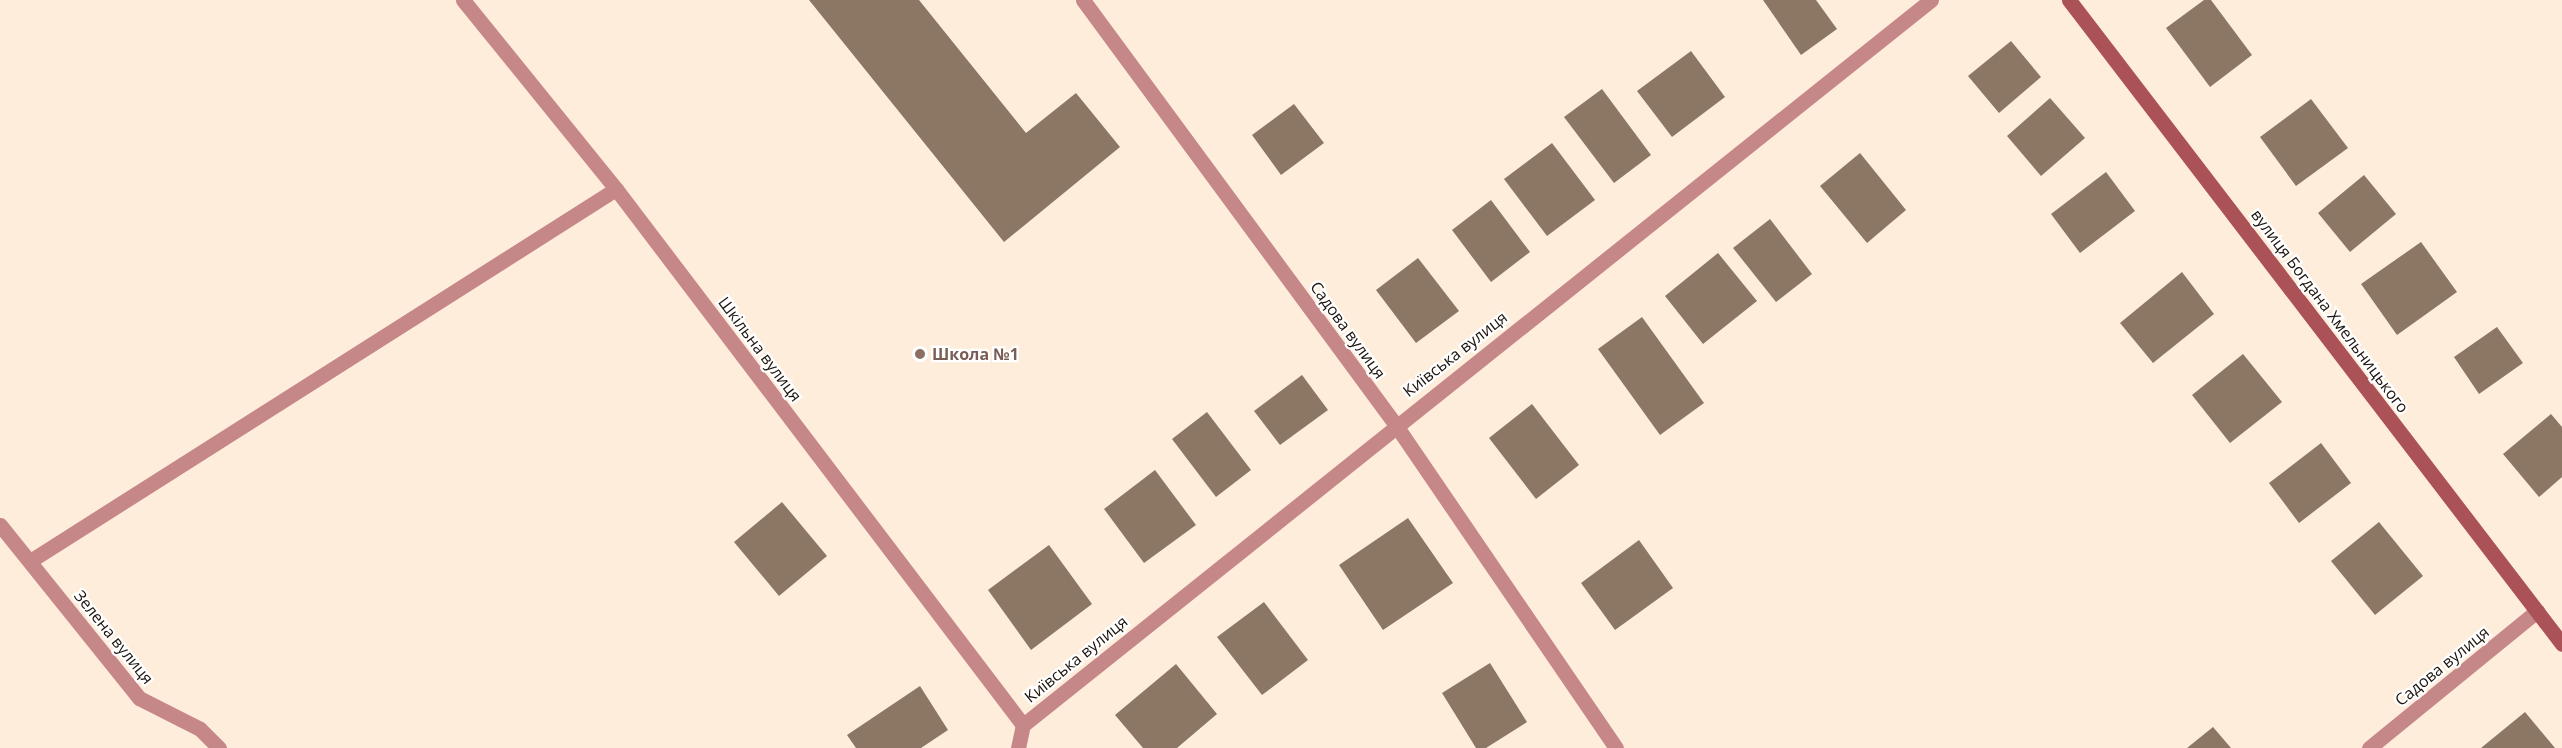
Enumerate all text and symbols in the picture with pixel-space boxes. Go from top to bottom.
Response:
street label: вулиця Богдана Хмельницького [2247,205,2413,417]
street label: Садова вулиця [1306,278,1390,382]
street label: Шкільна вулиця [714,293,806,405]
street label: Київська вулиця [1399,307,1511,401]
place label: Школа №1 [932,344,1019,364]
marker: Школа №1 [913,347,927,361]
street label: Зелена вулиця [70,586,158,688]
street label: Київська вулиця [1021,612,1131,706]
street label: Садова вулиця [2391,622,2493,710]

